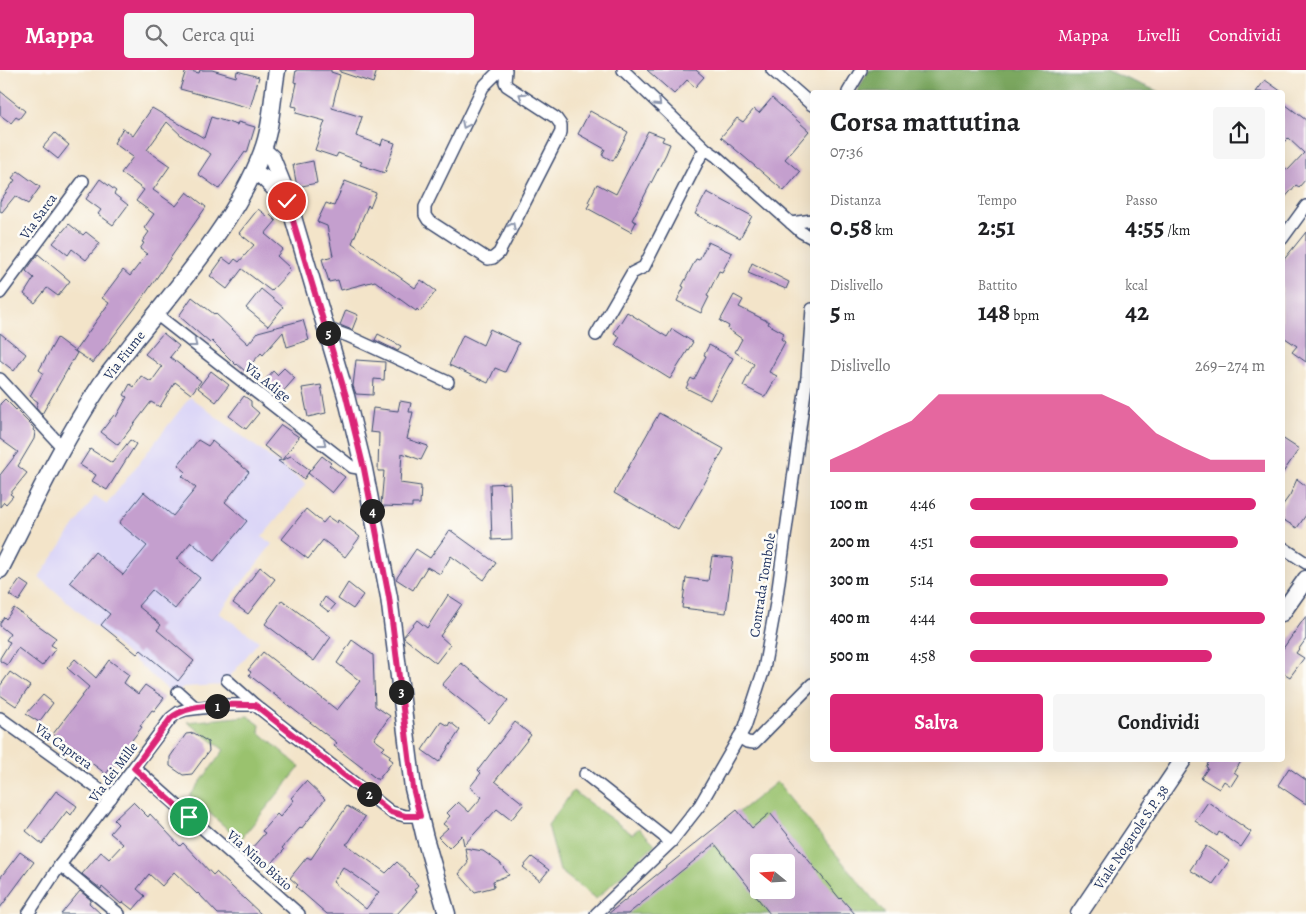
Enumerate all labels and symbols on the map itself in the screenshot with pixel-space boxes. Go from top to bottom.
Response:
one-way arrow [518,93,528,102]
one-way arrow [653,97,662,106]
one-way arrow [460,120,471,129]
pin [266,180,308,222]
street label: Via Sarca [15,189,62,244]
one-way arrow [506,222,516,231]
pin: 5 [316,320,340,346]
street label: Via Fiume [99,327,150,385]
one-way arrow [188,338,197,346]
street label: Via Adige [240,358,295,406]
one-way arrow [317,438,326,447]
pin: 4 [360,498,384,524]
street label: Contrada Tombole [745,531,780,639]
pin: 3 [388,680,414,704]
pin: 1 [204,694,230,718]
street label: Via Caprera [30,718,97,774]
street label: Via dei Mille [84,738,142,807]
street label: Viale Nogarole S.P. 38 [1089,781,1173,894]
pin: 2 [356,782,382,806]
pin [168,796,210,838]
street label: Via Nino Bixio [222,825,297,895]
north arrow [750,854,795,899]

